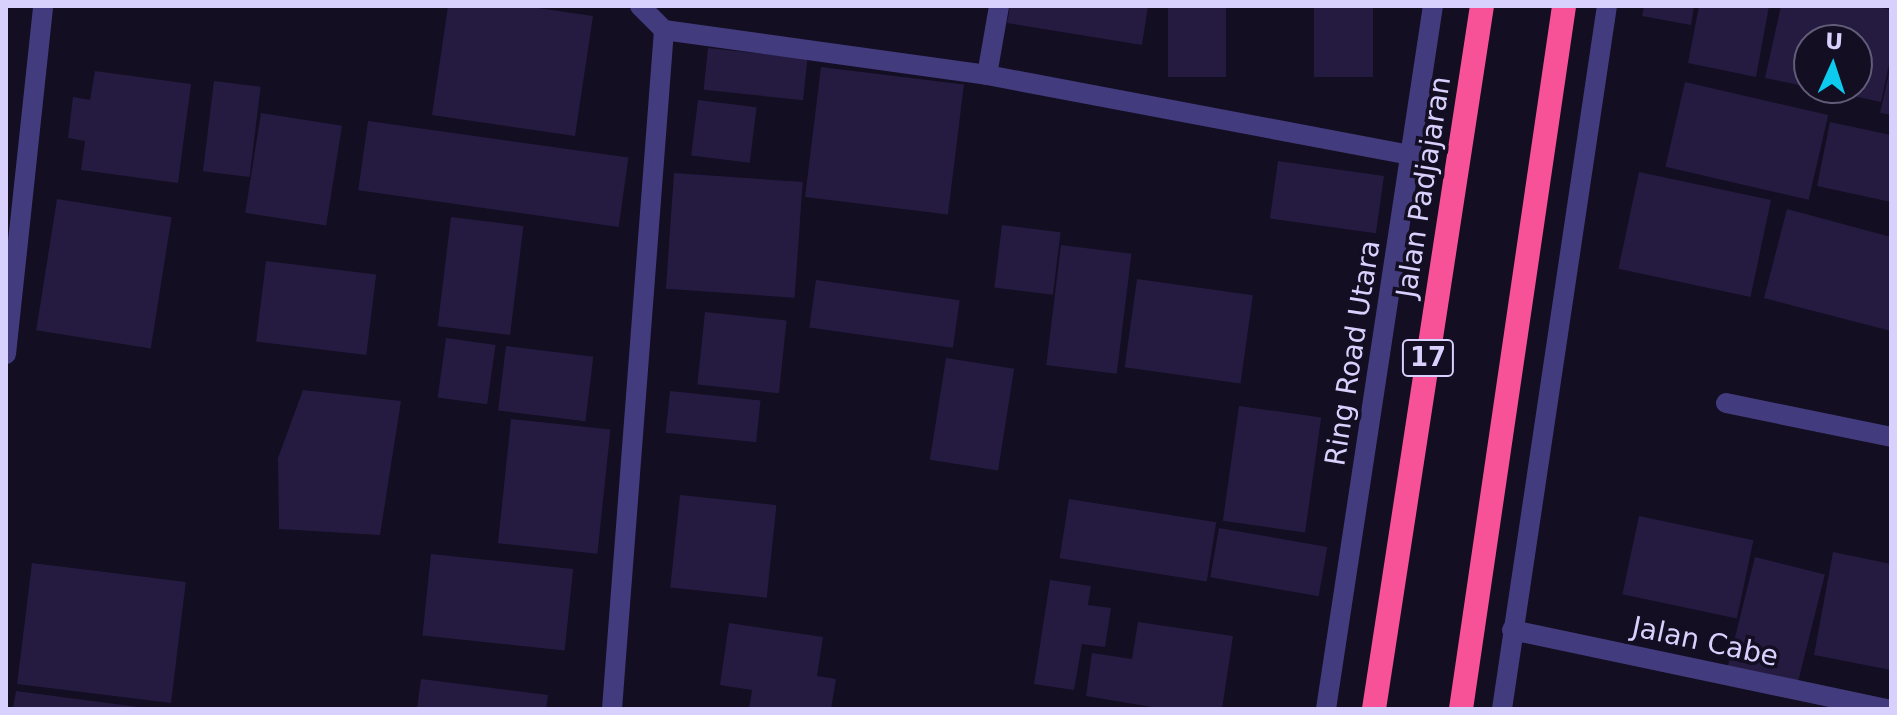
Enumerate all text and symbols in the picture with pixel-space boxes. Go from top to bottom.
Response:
north arrow [1793,24,1873,104]
text: U [1825,29,1844,54]
street label: Jalan Padjajaran [1390,74,1458,300]
street label: Ring Road Utara [1319,238,1387,468]
road number: 17 [1400,336,1456,380]
street label: Jalan Cabe [1629,610,1781,674]

